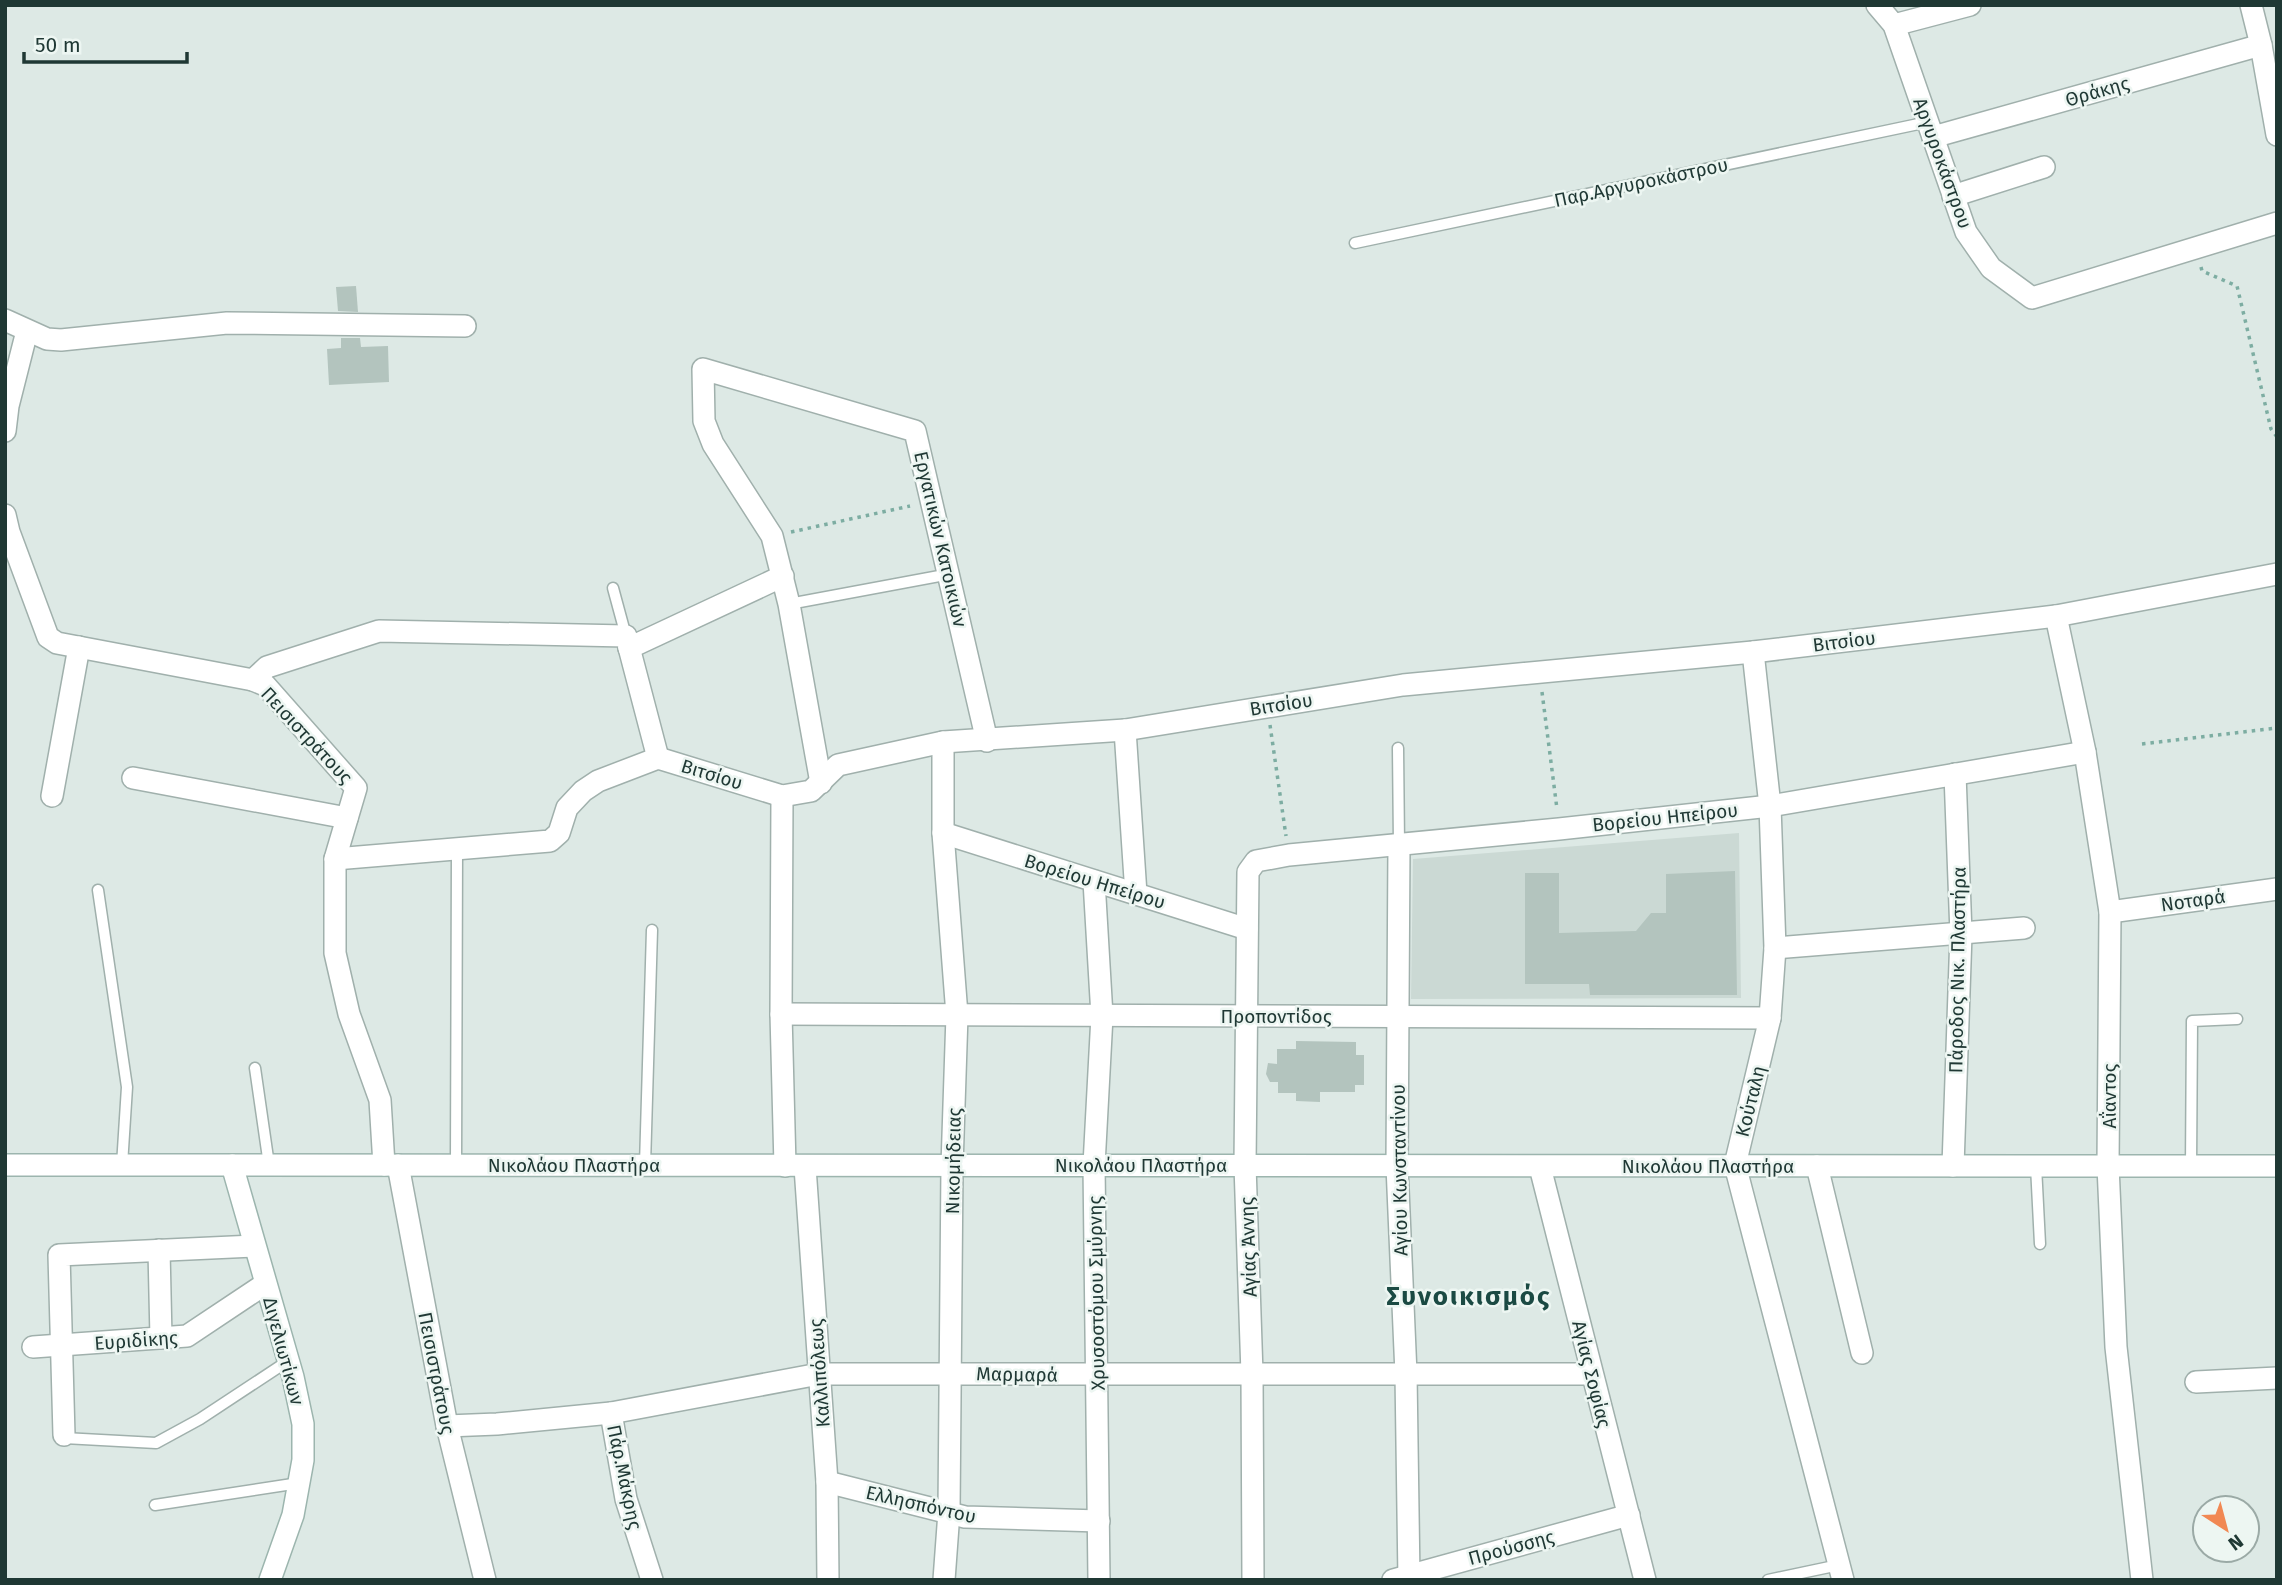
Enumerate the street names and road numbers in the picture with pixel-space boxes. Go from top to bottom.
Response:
street label: Θράκης [2062,71,2132,112]
street label: Αργυροκάστρου [1908,95,1977,232]
street label: Παρ.Αργυροκάστρου [1552,153,1730,212]
street label: Εργατικών Κατοικιών [909,449,972,629]
street label: Βιτσίου [1811,626,1877,657]
street label: Πεισιστράτους [256,682,357,789]
street label: Βιτσίου [1248,688,1314,721]
street label: Βιτσίου [678,754,746,795]
street label: Βορείου Ηπείρου [1591,798,1739,837]
street label: Βορείου Ηπείρου [1022,849,1168,914]
street label: Πάροδος Νικ. Πλαστήρα [1944,866,1971,1074]
street label: Νοταρά [2159,885,2227,916]
street label: Προποντίδος [1220,1005,1332,1028]
street label: Κούταλη [1731,1063,1770,1139]
street label: Αΐαντος [2098,1063,2121,1128]
street label: Αγίου Κωνσταντίνου [1387,1084,1412,1256]
street label: Νικομήδειας [941,1107,966,1215]
street label: Νικολάου Πλαστήρα [488,1154,660,1177]
street label: Νικολάου Πλαστήρα [1055,1154,1227,1177]
street label: Νικολάου Πλαστήρα [1622,1155,1794,1178]
street label: Χρυσοστόμου Σμύρνης [1083,1195,1110,1390]
street label: Αγίας Άννης [1235,1196,1262,1297]
street label: Διγελιωτίκων [258,1295,309,1408]
street label: Πεισιστράτους [413,1310,460,1436]
street label: Καλλιπόλεως [804,1318,835,1428]
street label: Αγίας Σοφίας [1567,1318,1616,1430]
street label: Ευριδίκης [93,1326,179,1355]
street label: Μαρμαρά [976,1362,1058,1387]
street label: Πάρ.Μάκρης [602,1423,647,1532]
street label: Ελλησπόντου [864,1481,978,1528]
street label: Προύσσης [1466,1525,1557,1570]

